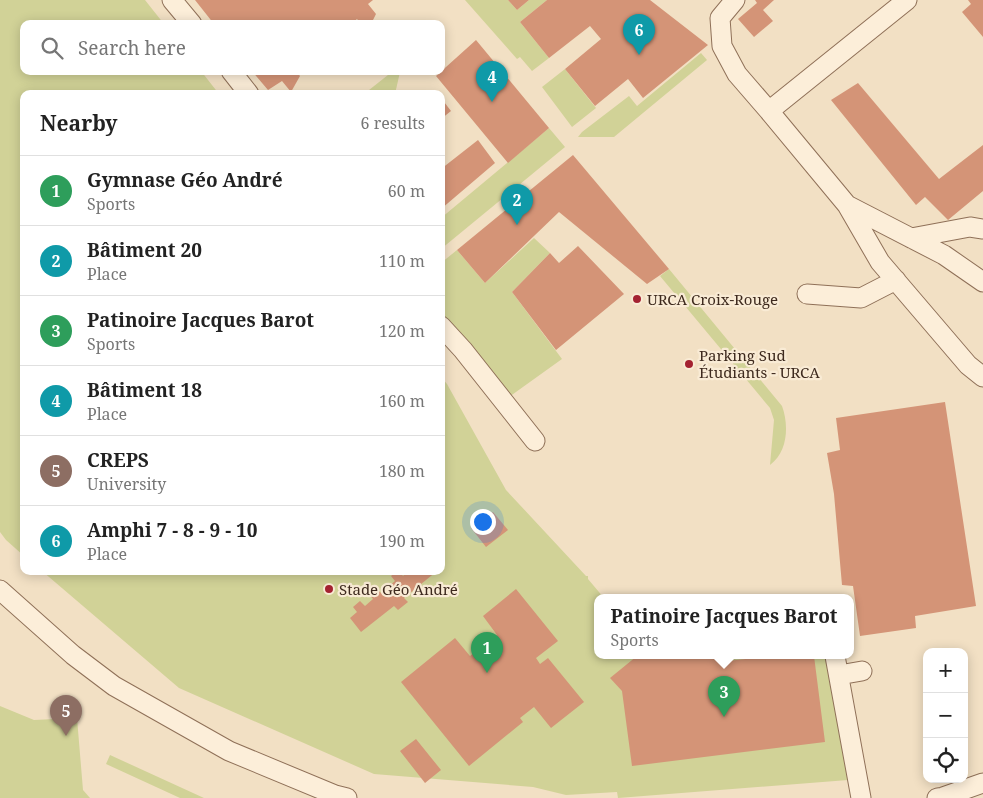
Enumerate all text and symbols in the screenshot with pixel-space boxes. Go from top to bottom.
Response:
pin: 6 [623,14,655,55]
search box [20,20,445,75]
icon: search [38,34,66,62]
text: Search here [78,35,186,61]
pin: 4 [476,61,508,102]
text: Nearby [40,109,118,137]
text: 6 results [361,112,425,134]
text: Gymnase Géo André [87,167,283,193]
text: 1 [51,180,61,202]
text: 60 m [388,180,425,202]
pin: 2 [501,184,533,225]
text: Sports [87,193,135,215]
text: Bâtiment 20 [87,237,202,263]
text: 2 [51,250,61,272]
text: 110 m [379,250,425,272]
text: Place [87,263,127,285]
place label: URCA Croix-Rouge [647,289,778,309]
marker: URCA Croix-Rouge [631,293,643,305]
text: Patinoire Jacques Barot [87,307,314,333]
text: 3 [51,320,61,342]
text: 120 m [379,320,425,342]
text: Sports [87,333,135,355]
place label: Parking Sud Étudiants - URCA [699,345,820,382]
marker: Parking Sud Étudiants - URCA [683,358,695,370]
text: Bâtiment 18 [87,377,202,403]
text: 4 [51,390,61,412]
text: 160 m [379,390,425,412]
text: Place [87,403,127,425]
text: CREPS [87,447,149,473]
text: 5 [51,460,61,482]
text: 180 m [379,460,425,482]
text: University [87,473,166,495]
your location [470,509,496,535]
text: Amphi 7 - 8 - 9 - 10 [87,517,258,543]
text: 6 [51,530,61,552]
text: 190 m [379,530,425,552]
text: Place [87,543,127,565]
place label: Stade Géo André [339,579,458,599]
marker: Stade Géo André [323,583,335,595]
popup [594,594,854,659]
text: Patinoire Jacques Barot [610,603,838,629]
text: Sports [610,629,659,651]
pin: 1 [471,632,503,673]
map controls [923,648,968,783]
button: + [923,648,968,693]
pin: 3 [708,676,740,717]
button: − [923,693,968,738]
pin: 5 [50,695,82,736]
button: locate [923,738,968,783]

